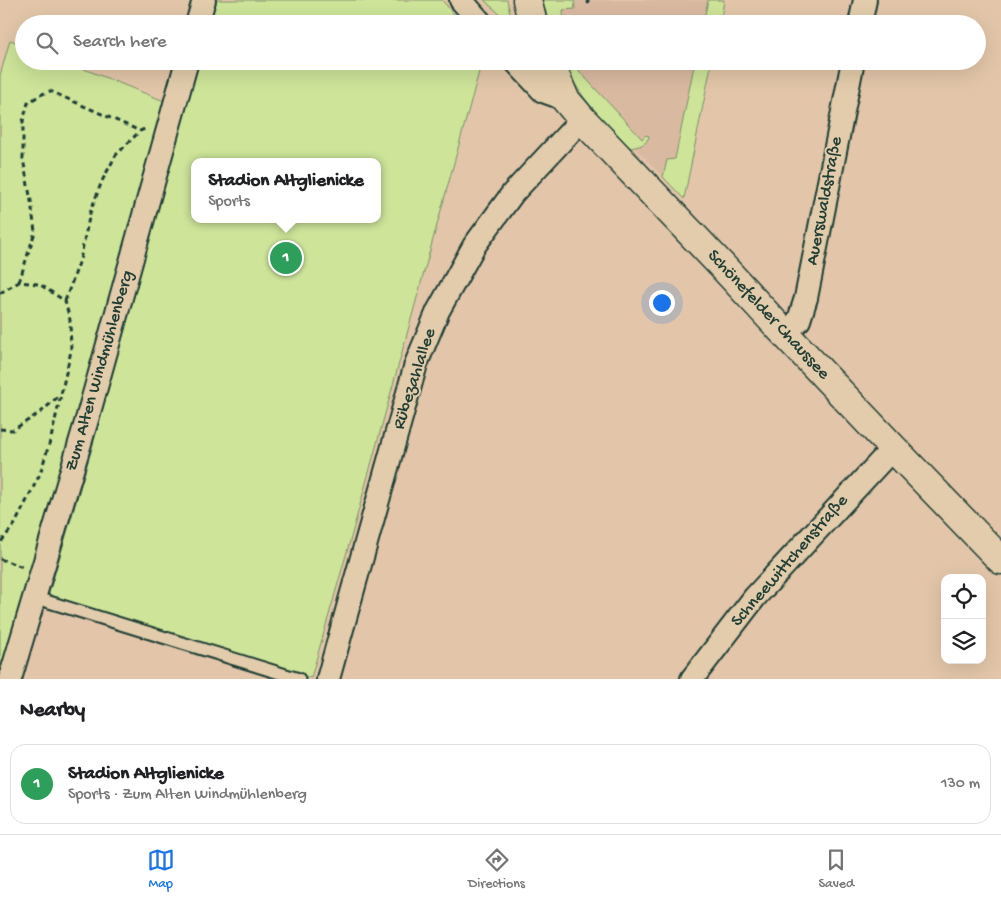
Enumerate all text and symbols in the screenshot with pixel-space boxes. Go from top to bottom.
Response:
search box [15,15,986,70]
icon: search [33,29,61,57]
text: Search here [73,31,167,54]
street label: Auerswaldstraße [802,134,848,267]
popup [191,158,381,223]
text: Stadion Altglienicke [208,170,364,193]
text: Sports [208,193,250,212]
pin: 1 [270,239,302,277]
street label: Schönefelder Chaussee [702,246,834,385]
street label: Zum Alten Windmühlenberg [61,268,139,474]
your location [649,290,675,316]
street label: Rübezahlallee [389,325,441,432]
street label: Schneewittchenstraße [727,490,854,631]
map controls [941,574,986,664]
button: locate [941,574,986,619]
button: layers [941,619,986,664]
text: Nearby [20,699,85,724]
text: Stadion Altglienicke [68,763,224,786]
text: 1 [34,775,40,794]
text: 130 m [941,775,980,794]
text: Sports · Zum Alten Windmühlenberg [68,786,307,805]
tab: Map [147,846,175,893]
tab: Directions [468,846,525,893]
tab: Saved [818,846,854,893]

